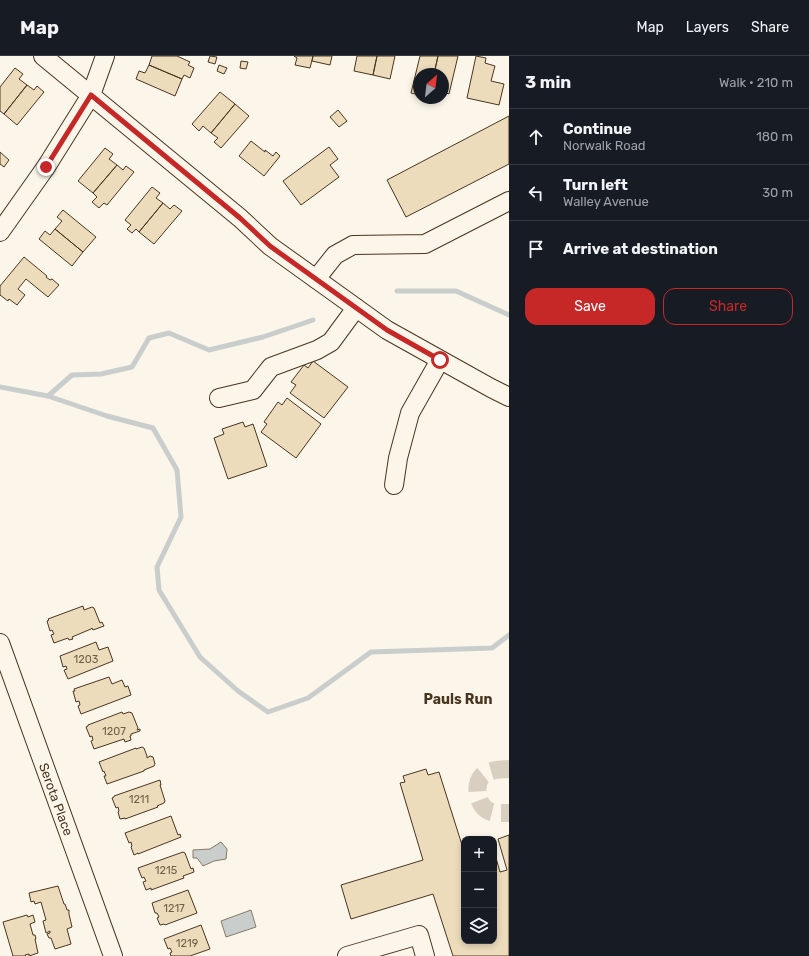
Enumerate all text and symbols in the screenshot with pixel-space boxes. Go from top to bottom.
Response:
text: Map [20,16,59,39]
text: Map [637,19,664,36]
text: Layers [686,19,729,36]
text: Share [751,19,789,36]
north arrow [413,68,449,104]
text: 3 min [525,72,571,92]
text: Walk · 210 m [719,75,793,90]
text: Continue [563,120,632,138]
icon: ahead [525,126,547,148]
text: 180 m [756,129,793,144]
text: Norwalk Road [563,138,646,153]
route end [37,158,55,176]
text: Turn left [563,176,628,194]
icon: left [525,182,547,204]
text: 30 m [762,185,793,200]
text: Walley Avenue [563,194,649,209]
icon: arrive [525,238,547,260]
text: Arrive at destination [563,240,718,258]
button: Save [525,288,655,325]
button: Share [663,288,793,325]
route start [431,351,449,369]
house number: 1203 [74,653,99,666]
district label: Pauls Run [424,691,492,708]
house number: 1207 [102,725,126,738]
street label: Serota Place [36,761,76,838]
house number: 1211 [129,793,149,806]
map controls [461,836,497,944]
button: + [461,836,497,872]
house number: 1215 [155,864,178,877]
button: − [461,872,497,908]
house number: 1217 [163,902,185,915]
button: layers [461,908,497,944]
house number: 1219 [176,937,198,950]

